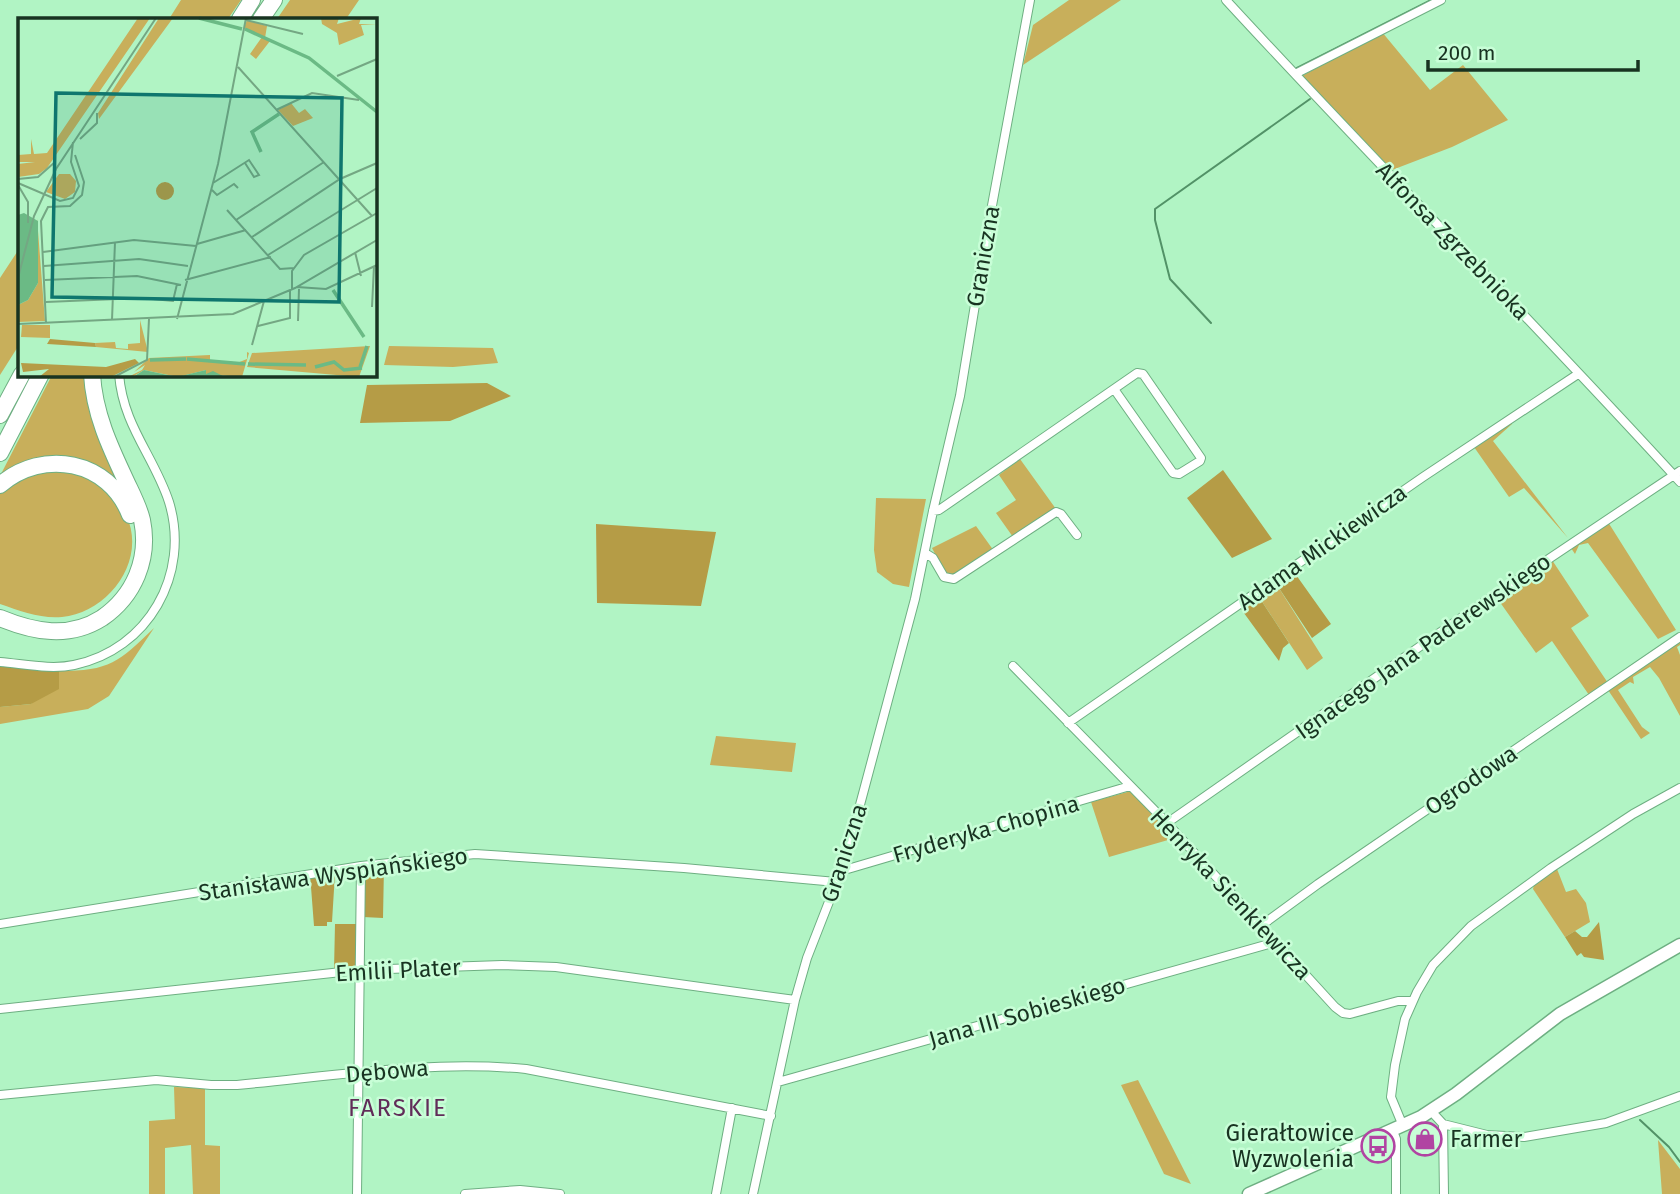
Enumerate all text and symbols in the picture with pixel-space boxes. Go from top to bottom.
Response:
inset map [18,18,376,376]
scale bar [1428,28,1638,72]
text: 200 m [1438,40,1495,66]
street label: Alfonsa Zgrzebnioka [1370,156,1536,326]
street label: Graniczna [960,203,1006,309]
street label: Adama Mickiewicza [1232,478,1412,616]
street label: Ignacego Jana Paderewskiego [1290,547,1556,745]
street label: Ogrodowa [1419,739,1523,821]
street label: Fryderyka Chopina [889,789,1083,869]
street label: Graniczna [815,800,873,906]
street label: Henryka Sienkiewicza [1144,803,1318,985]
street label: Stanisława Wyspiańskiego [197,841,469,907]
street label: Emilii Plater [334,953,462,987]
street label: Jana III Sobieskiego [925,971,1129,1053]
street label: Dębowa [344,1053,430,1089]
district label: FARSKIE [348,1094,448,1122]
place label: Gierałtowice Wyzwolenia [1225,1119,1354,1173]
shop icon: Farmer [1406,1120,1444,1158]
place label: Farmer [1450,1125,1523,1153]
bus stop icon: Gierałtowice Wyzwolenia [1359,1127,1397,1165]

